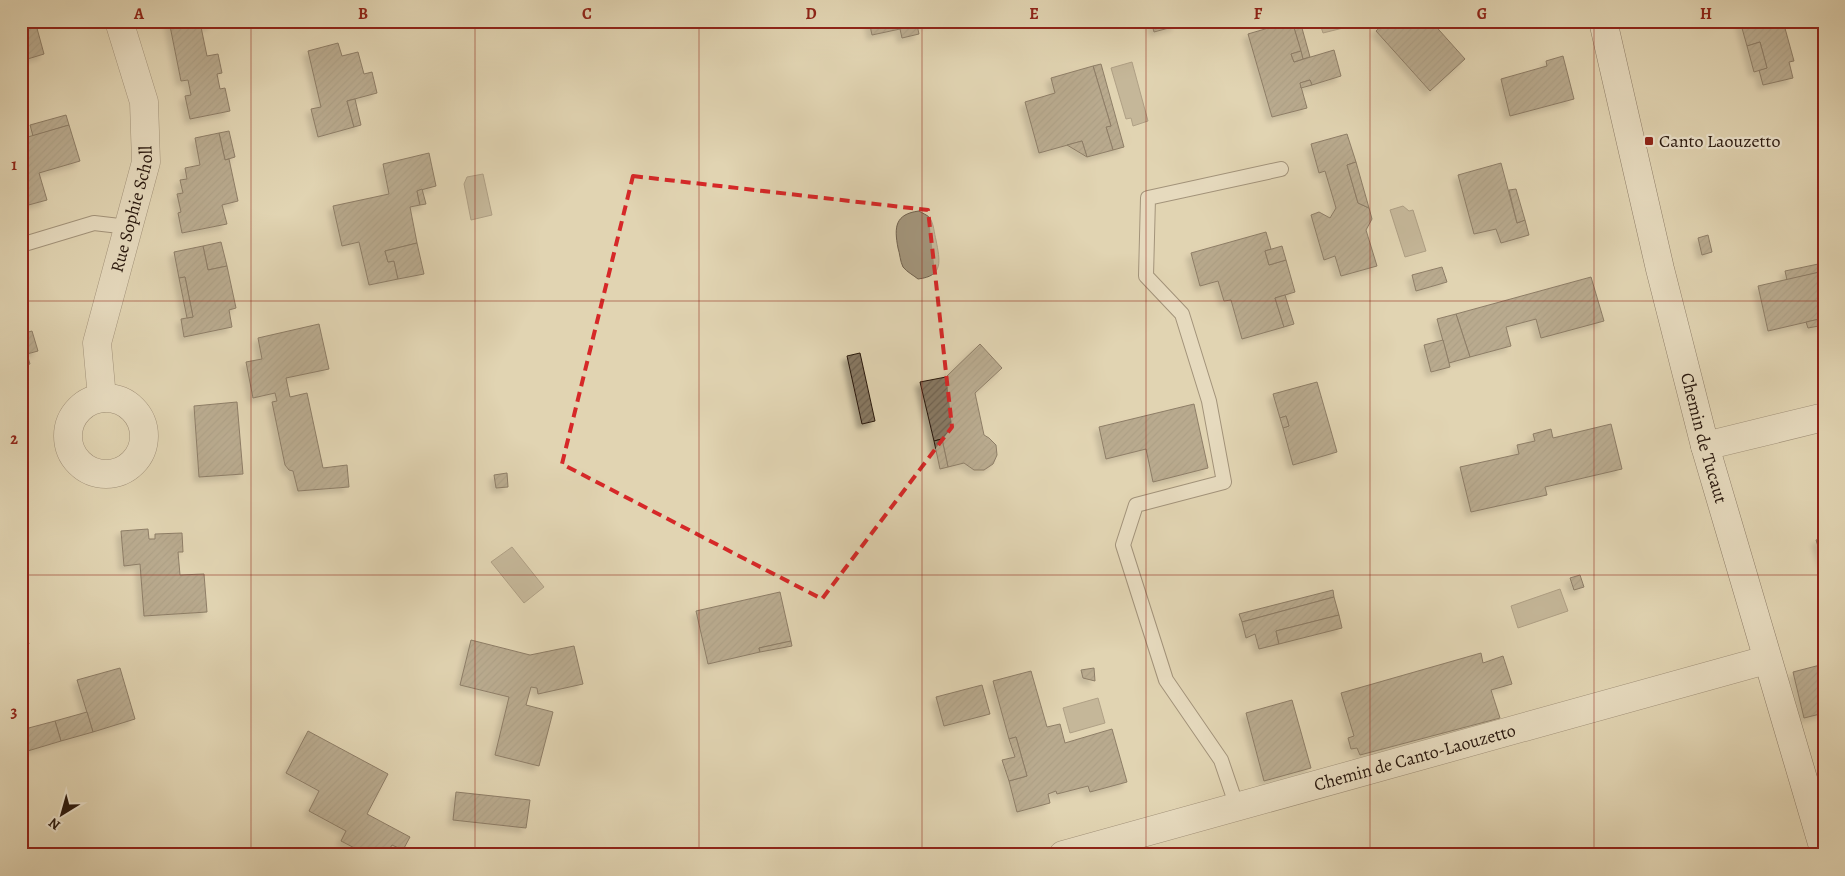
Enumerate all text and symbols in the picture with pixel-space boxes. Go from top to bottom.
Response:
text: A [133,3,145,25]
text: B [358,3,368,25]
text: C [582,3,592,25]
text: D [805,3,817,25]
text: E [1029,3,1039,25]
text: F [1254,3,1263,25]
text: G [1477,3,1487,25]
text: H [1700,3,1712,25]
place label: Canto Laouzetto [1659,129,1780,153]
marker: Canto Laouzetto [1643,135,1655,147]
street label: Rue Sophie Scholl [105,145,158,275]
text: 1 [11,154,17,176]
street label: Chemin de Tucaut [1675,370,1733,506]
text: 2 [10,428,18,450]
text: 3 [11,701,18,723]
street label: Chemin de Canto-Laouzetto [1311,718,1518,797]
north arrow [38,788,88,838]
text: N [45,813,64,835]

